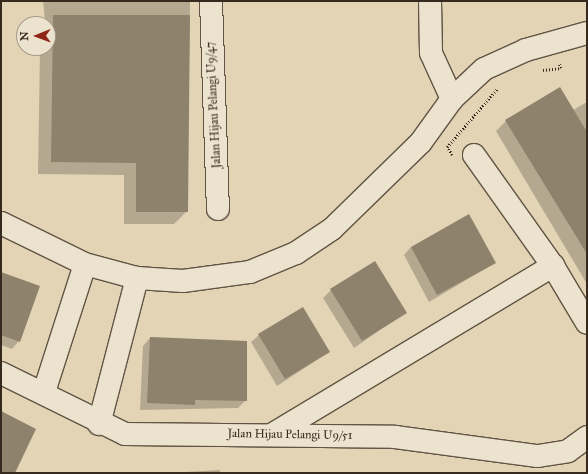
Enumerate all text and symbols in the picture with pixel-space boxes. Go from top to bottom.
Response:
north arrow [16,16,56,56]
text: N [18,31,31,41]
street label: Jalan Hijau Pelangi U9/47 [203,41,225,169]
street label: Jalan Hijau Pelangi U9/51 [227,427,353,443]

